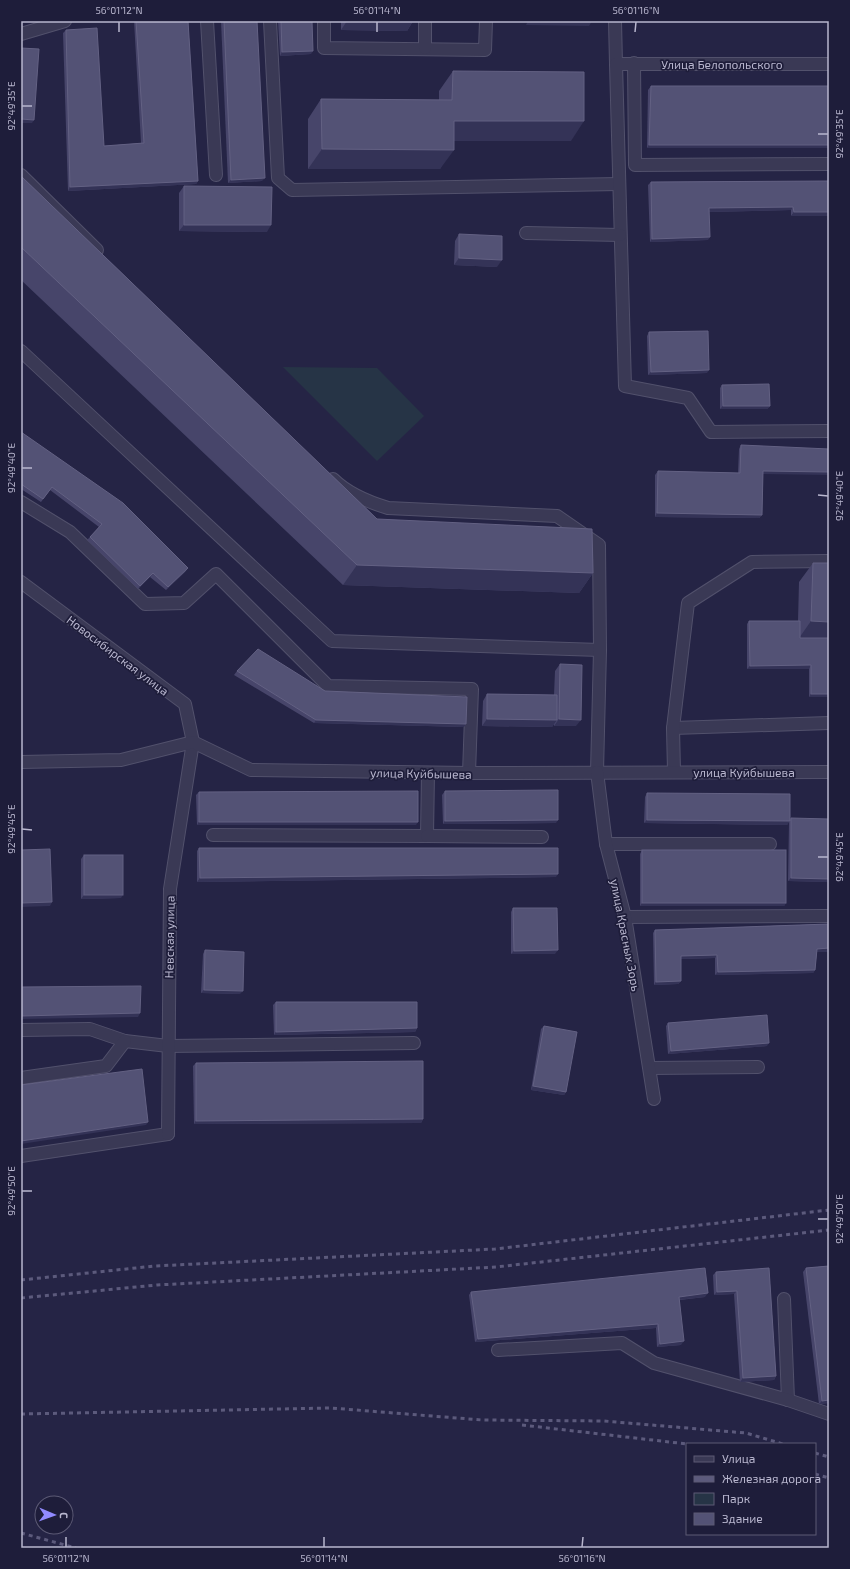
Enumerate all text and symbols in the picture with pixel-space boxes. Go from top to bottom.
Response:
text: 56°01'12"N [96,4,143,16]
text: 56°01'14"N [353,4,401,16]
text: 56°01'16"N [612,4,660,16]
street label: Улица Белопольского [661,57,783,71]
text: 92°49'35"E [5,81,17,130]
text: 92°49'35"E [833,109,845,158]
text: 92°49'40"E [5,443,17,493]
text: 92°49'40"E [833,471,845,521]
street label: Новосибирская улица [64,612,172,699]
street label: улица Куйбышева [370,765,472,782]
street label: улица Куйбышева [693,765,795,780]
text: 92°49'45"E [5,804,17,854]
text: 92°49'45"E [833,832,845,882]
street label: улица Красных Зорь [607,878,644,993]
street label: Невская улица [161,895,178,979]
text: 92°49'50"E [5,1166,17,1216]
text: 92°49'50"E [833,1194,845,1244]
legend [686,1443,816,1535]
text: Улица [722,1451,755,1465]
text: Железная дорога [722,1471,821,1485]
text: Парк [722,1491,751,1505]
north arrow [34,1495,74,1535]
text: Здание [722,1511,763,1525]
text: С [58,1512,71,1519]
text: 56°01'12"N [43,1552,90,1564]
text: 56°01'14"N [300,1552,348,1564]
text: 56°01'16"N [558,1552,606,1564]

